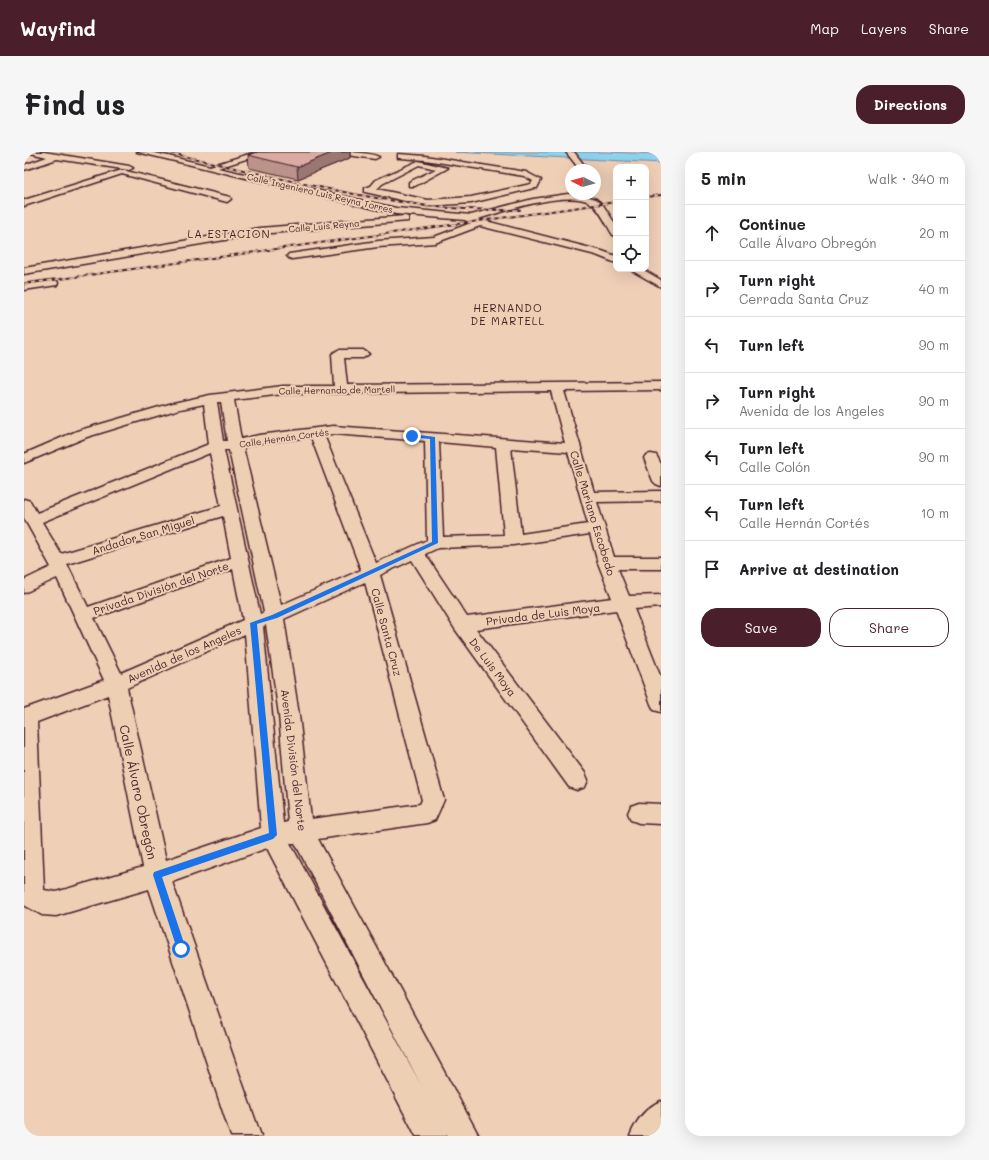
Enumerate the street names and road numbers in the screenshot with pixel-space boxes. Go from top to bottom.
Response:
street label: Calle Ingeniero Luis Reyna Torres [246,171,394,215]
street label: Calle Luis Reyna [288,217,360,235]
street label: Calle Hernando de Martell [279,383,395,397]
street label: Calle Hernán Cortés [239,426,329,450]
street label: Calle Mariano Escobedo [567,449,619,578]
street label: Andador San Miguel [90,512,196,558]
street label: Privada División del Norte [91,558,231,618]
street label: Calle Santa Cruz [368,586,406,678]
street label: Privada de Luis Moya [485,600,601,628]
street label: Avenida de los Angeles [125,622,243,686]
street label: De Luis Moya [466,635,520,700]
street label: Avenida División del Norte [278,688,310,832]
street label: Calle Álvaro Obregón [116,723,162,861]

